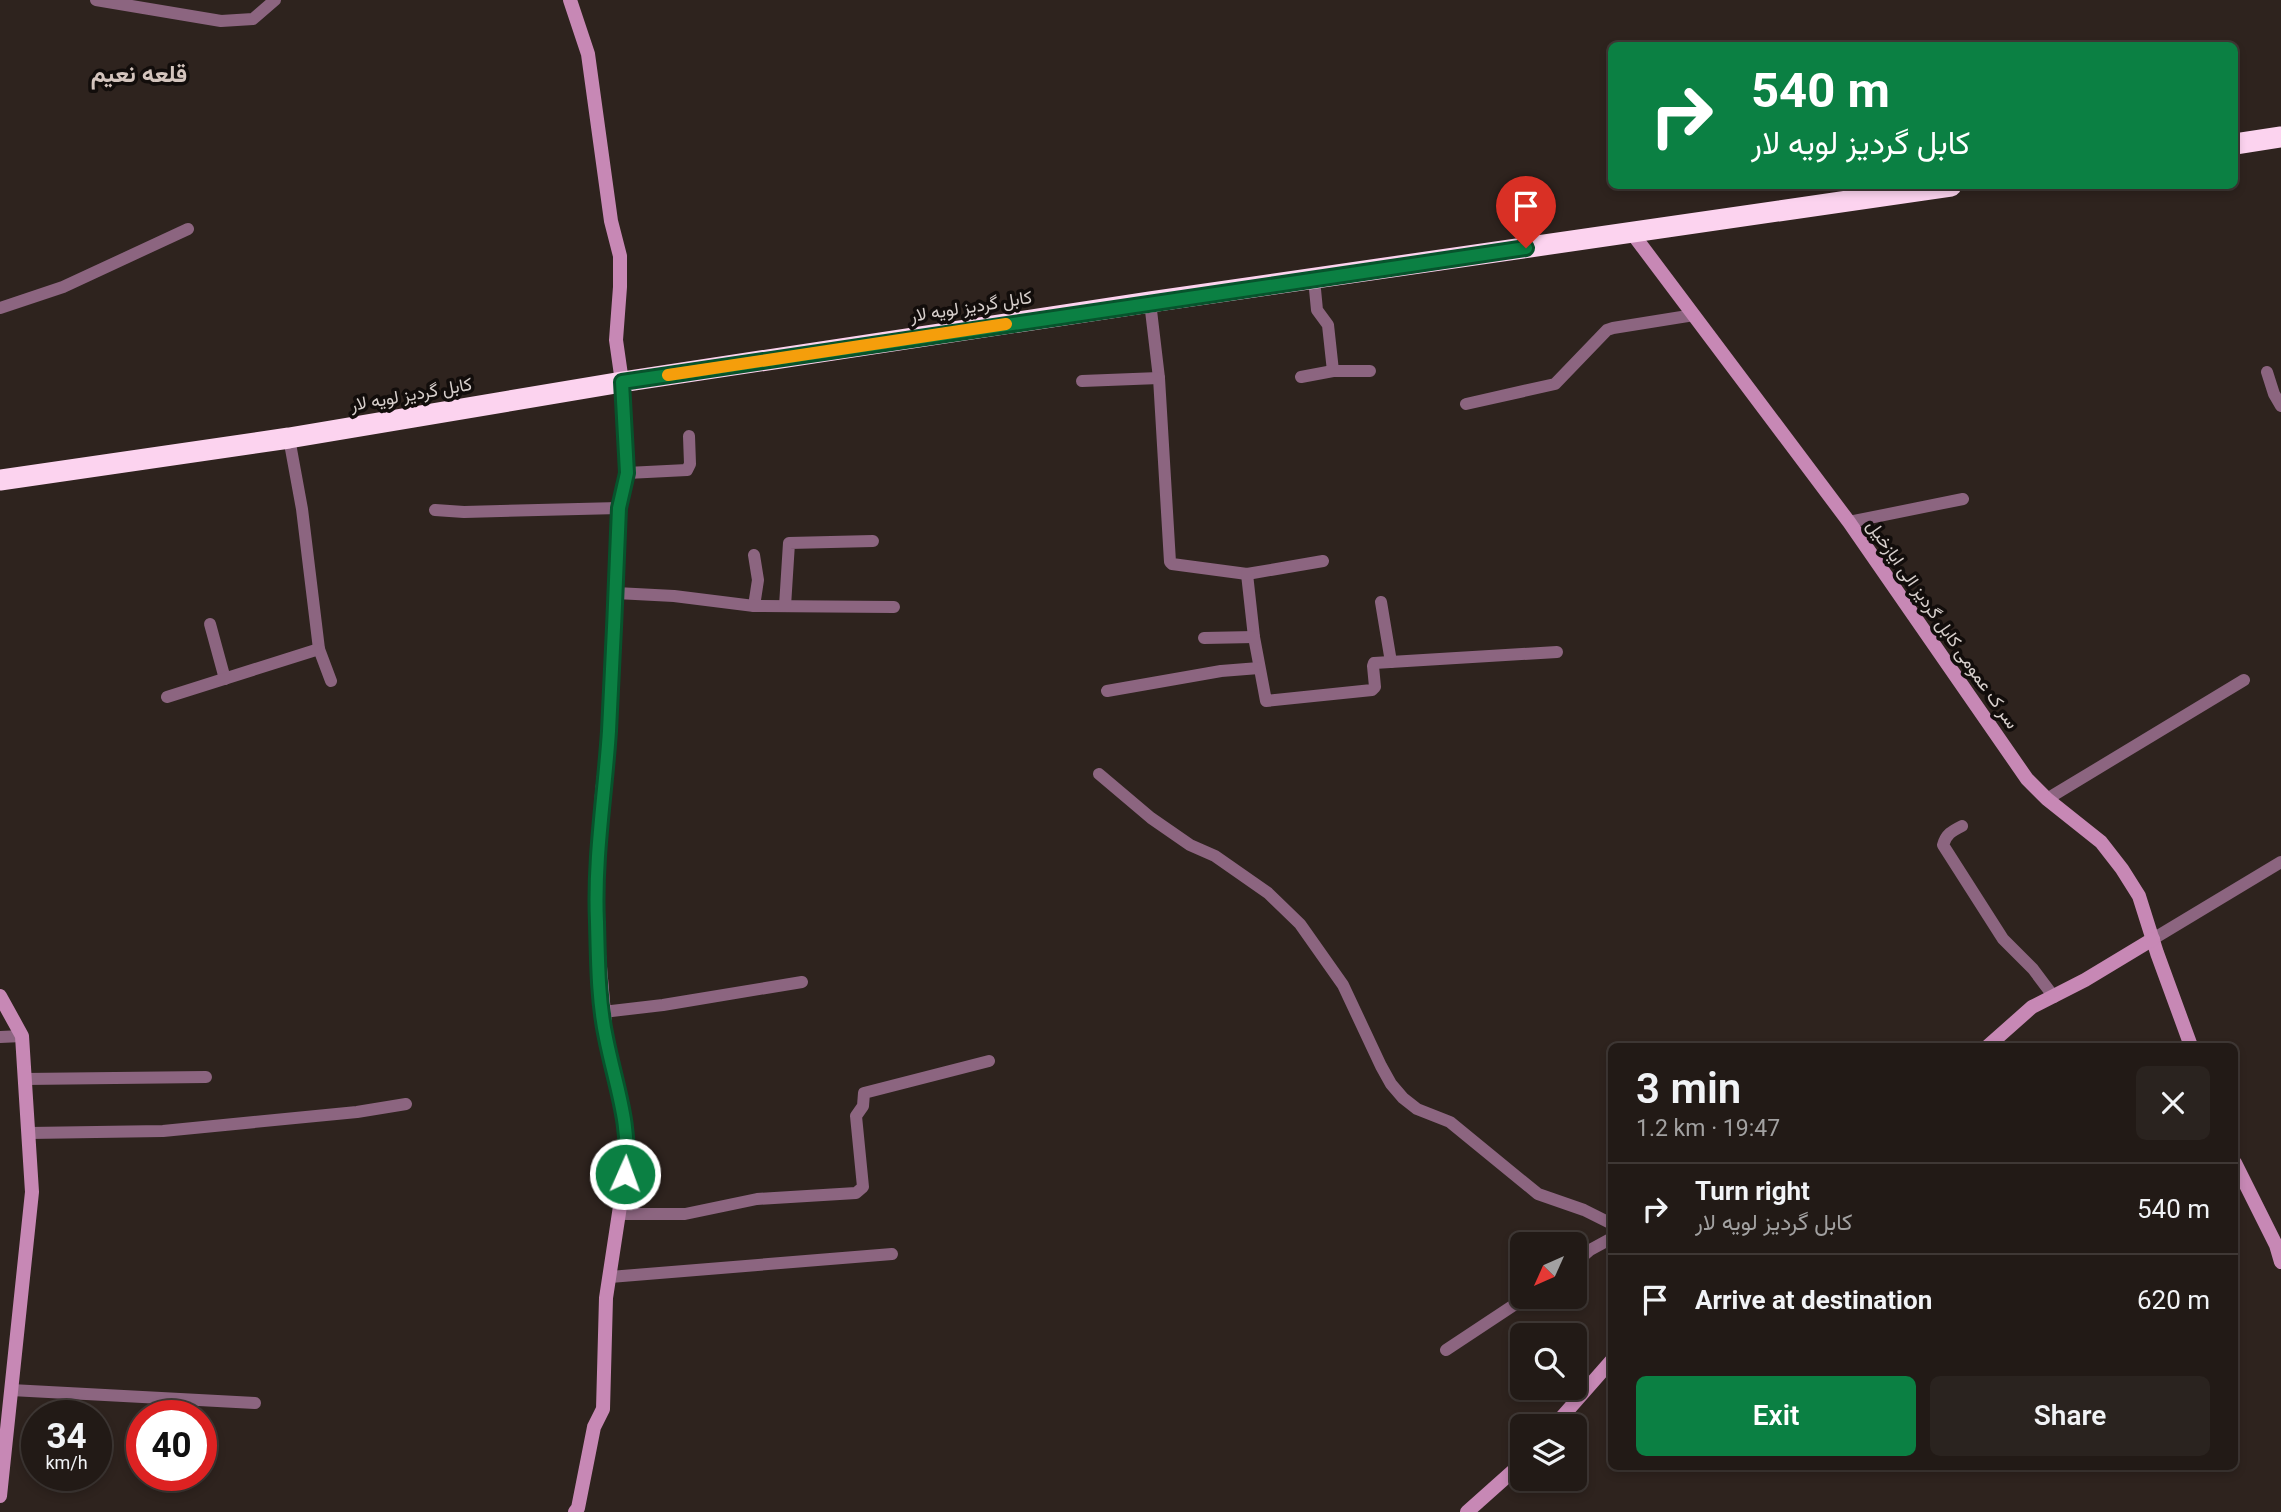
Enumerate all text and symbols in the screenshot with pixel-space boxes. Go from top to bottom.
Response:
district label: قلعه نعيم [91,60,187,90]
text: 540 m [1751,62,1890,119]
icon: right [1636,70,1727,161]
text: کابل گردیز لویه لار [1751,124,1970,162]
pin [1496,176,1556,248]
icon: arrive [1507,187,1545,225]
street label: کابل گردیز لویه لار [907,286,1034,327]
street label: کابل گردیز لویه لار [347,373,474,416]
street label: سر ک عمومی کابل گردیز الی ایازخیل [1862,516,2023,733]
text: 3 min [1636,1064,1741,1113]
button: close [2136,1066,2210,1140]
text: 1.2 km · 19:47 [1636,1115,1780,1142]
position arrow [588,1137,662,1211]
text: Turn right [1695,1176,1810,1206]
icon: right [1636,1190,1674,1228]
text: 540 m [2137,1194,2210,1224]
text: کابل گردیز لویه لار [1695,1209,1853,1236]
north arrow [1510,1232,1587,1309]
map controls [1510,1232,1587,1491]
icon: arrive [1636,1281,1674,1319]
text: Arrive at destination [1695,1285,1932,1315]
text: 620 m [2137,1285,2210,1315]
button: search [1510,1323,1587,1400]
button: Exit [1636,1376,1916,1456]
button: Share [1930,1376,2210,1456]
speed limit sign: 40 [126,1400,217,1491]
button: layers [1510,1414,1587,1491]
text: 34 [46,1416,87,1457]
text: km/h [45,1452,88,1473]

